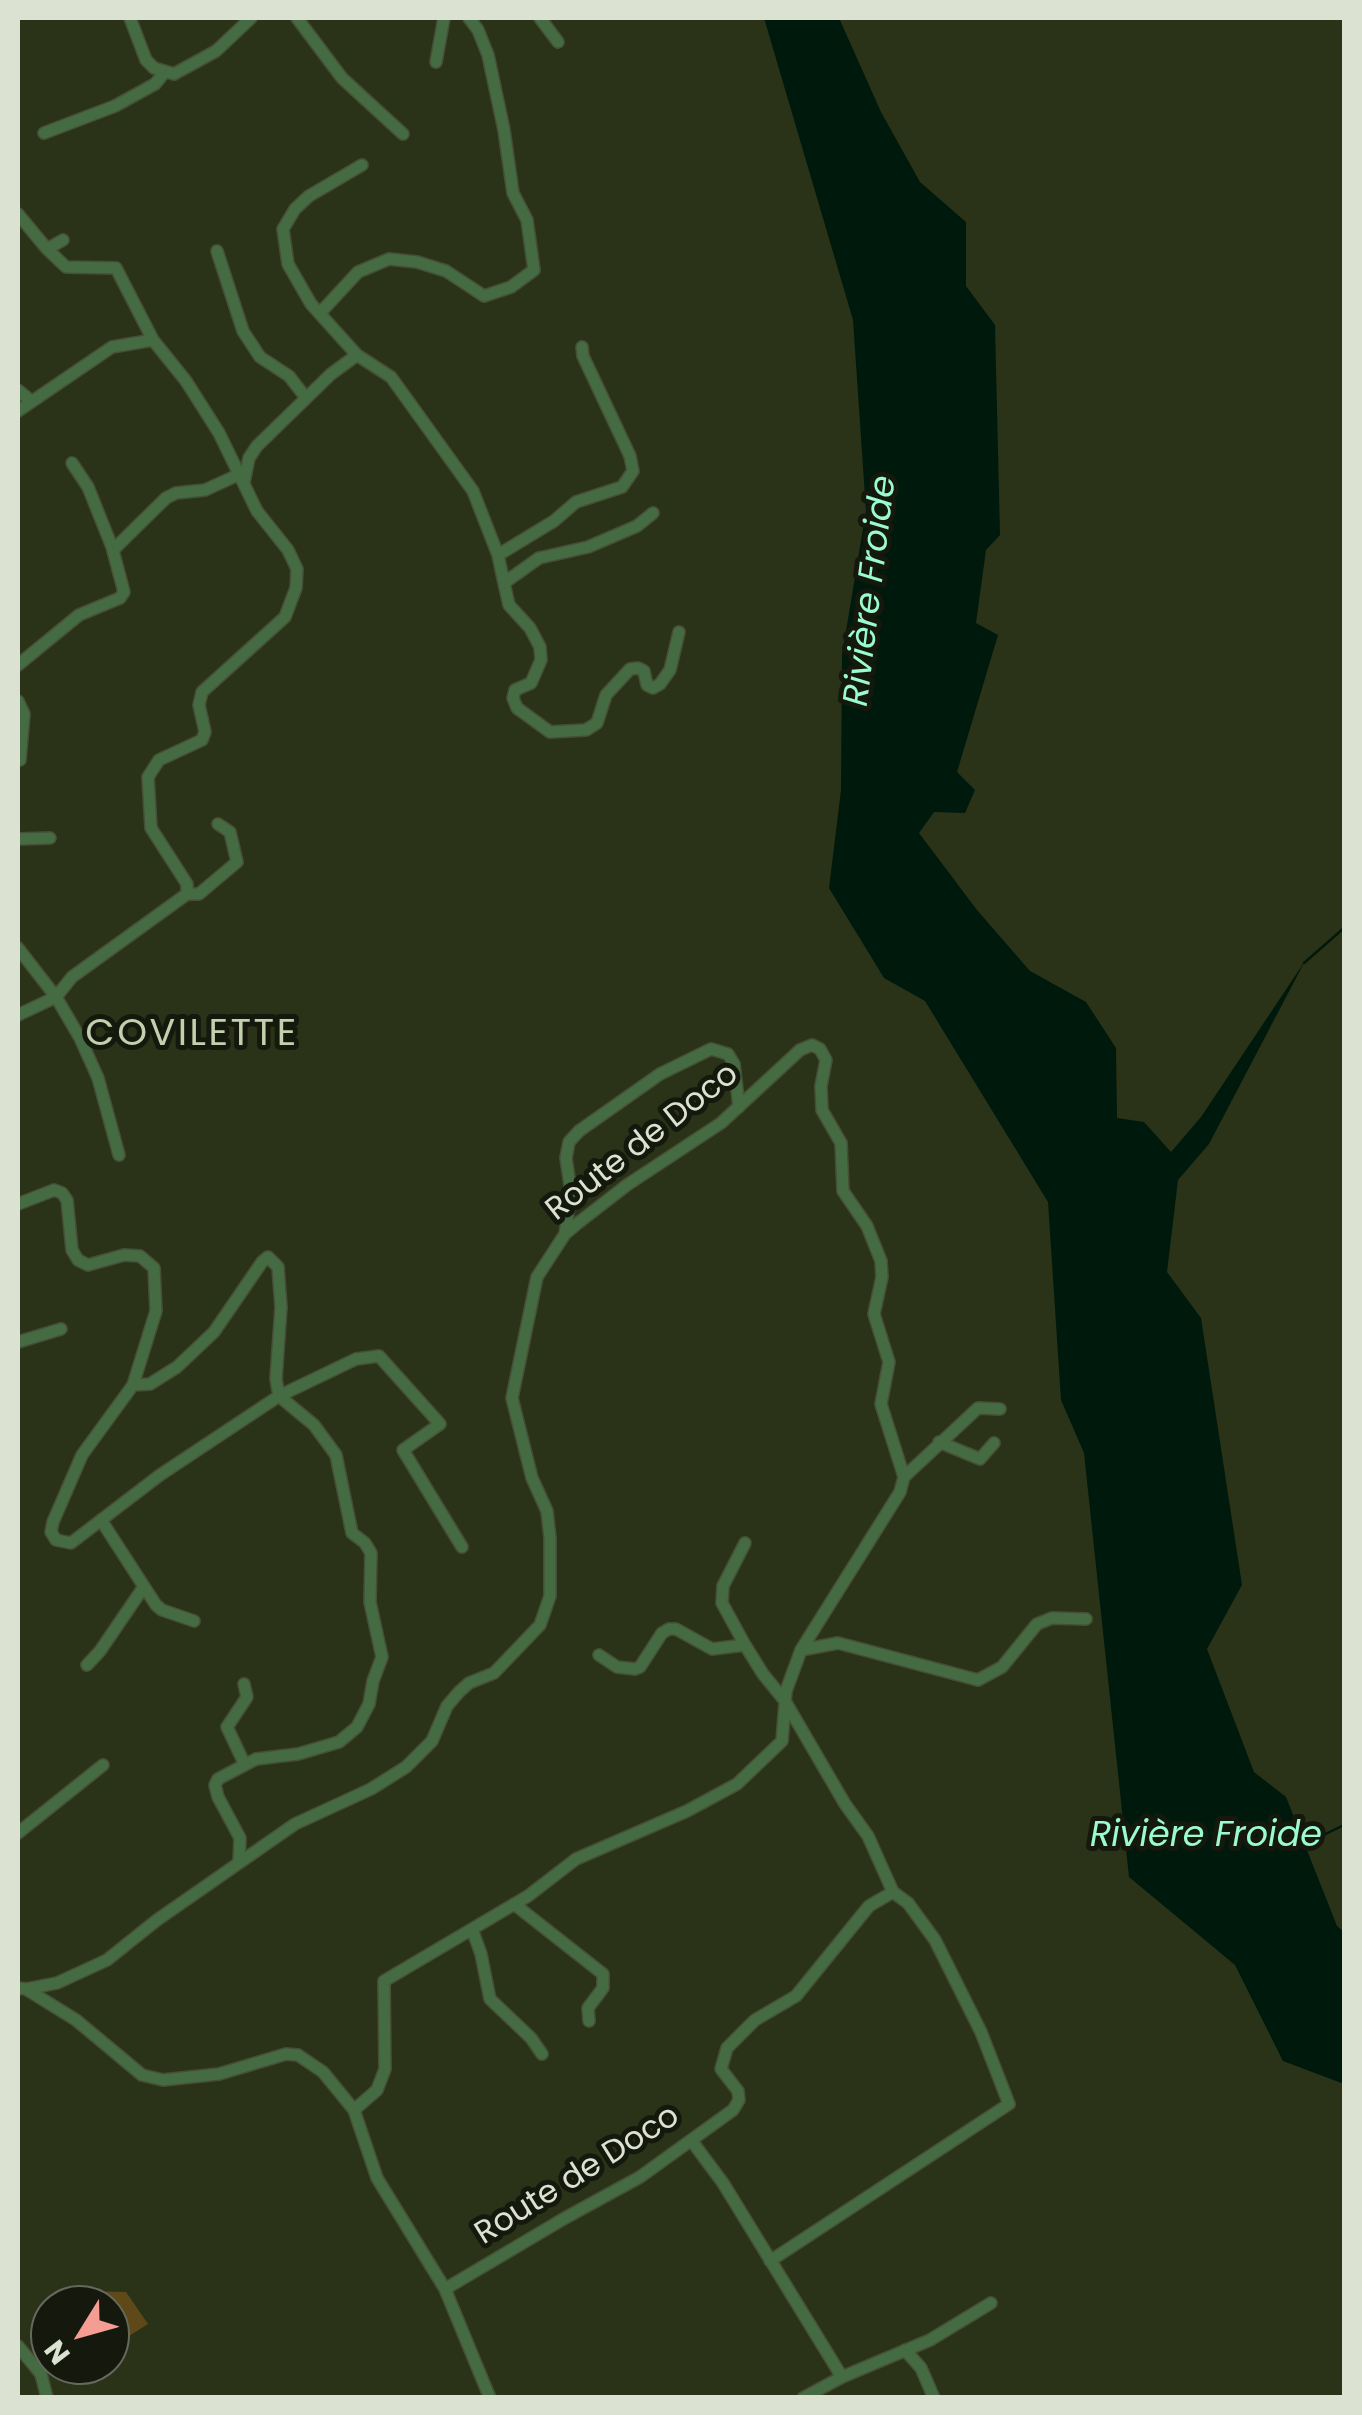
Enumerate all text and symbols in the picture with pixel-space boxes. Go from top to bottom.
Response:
water label: Rivière Froide [837,473,907,709]
district label: COVILETTE [85,1012,299,1058]
street label: Route de Doco [539,1056,747,1230]
water label: Rivière Froide [1090,1816,1322,1858]
street label: Route de Doco [469,2098,687,2254]
north arrow [30,2285,130,2385]
text: N [35,2332,79,2372]

